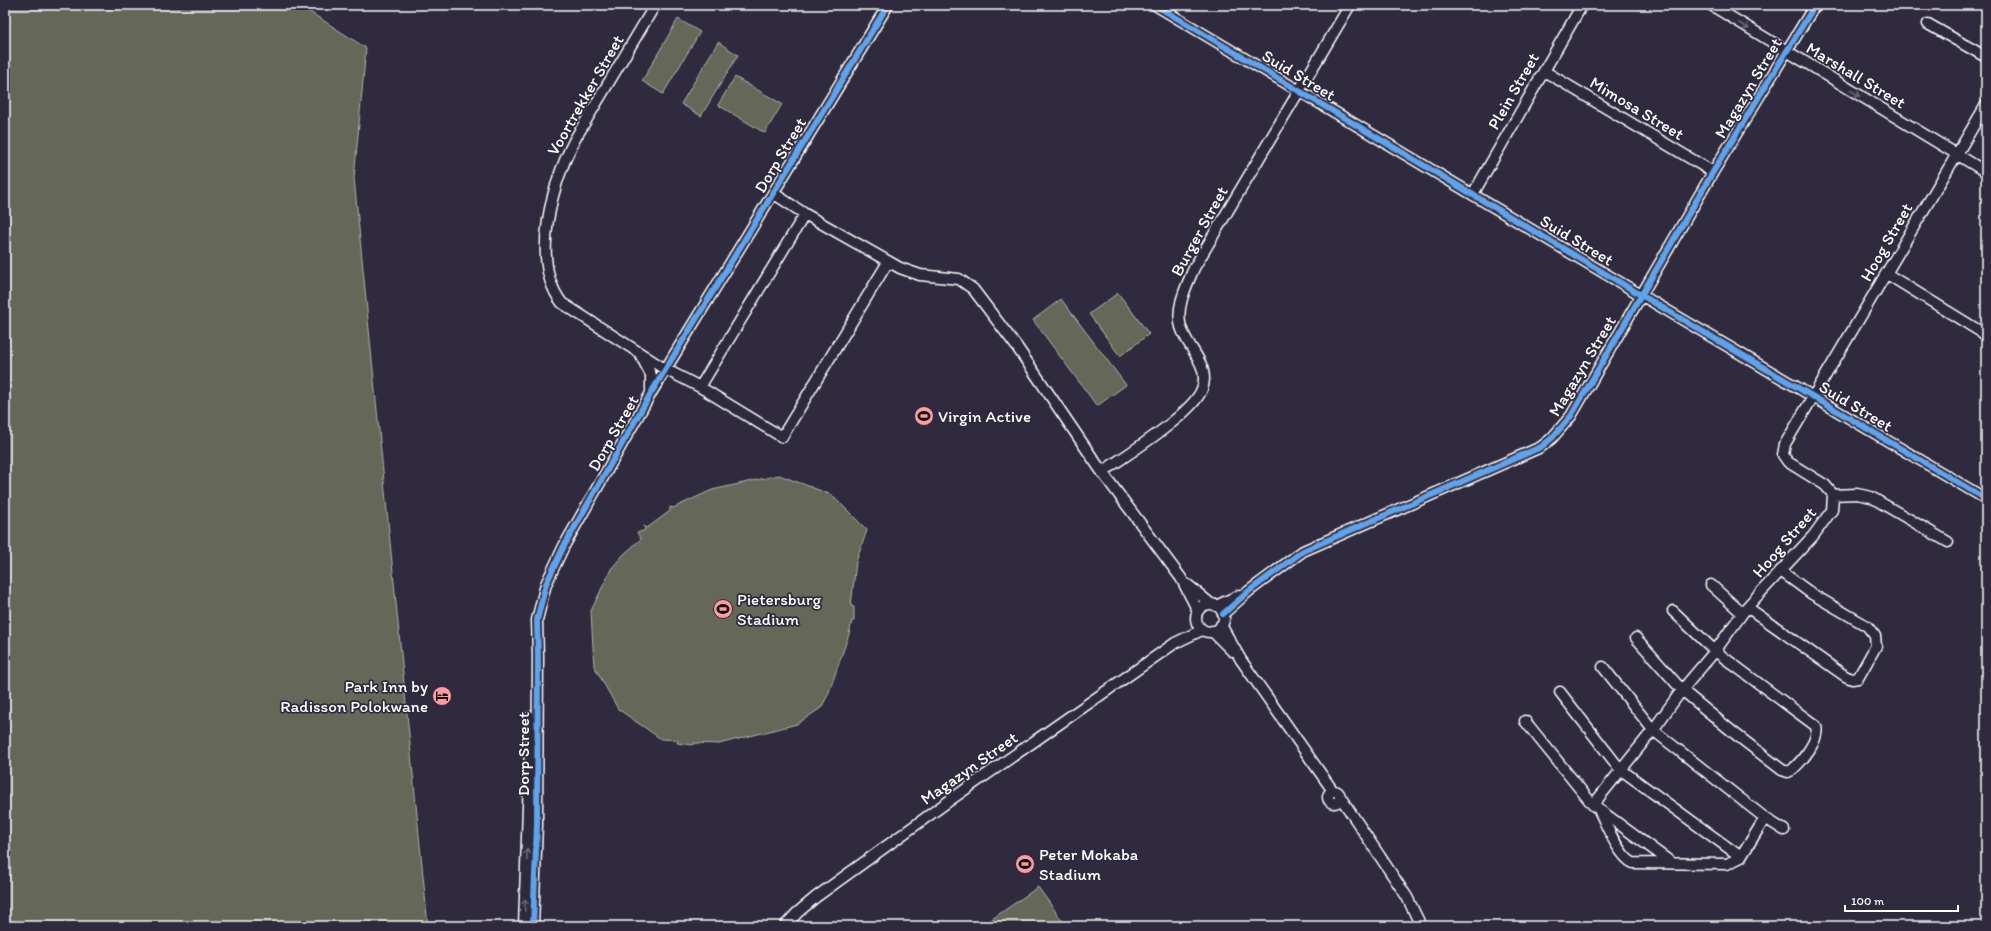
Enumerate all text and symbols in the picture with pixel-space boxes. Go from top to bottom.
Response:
one-way arrow [1738,22,1750,30]
street label: Voortrekker Street [542,31,628,159]
street label: Magazyn Street [1710,34,1786,142]
street label: Marshall Street [1803,37,1910,113]
street label: Suid Street [1259,45,1339,105]
street label: Plein Street [1483,49,1543,133]
street label: Mimosa Street [1586,72,1688,144]
one-way arrow [1849,89,1860,97]
street label: Dorp Street [750,113,811,196]
street label: Burger Street [1166,183,1232,279]
street label: Hoog Street [1856,199,1916,285]
street label: Suid Street [1537,210,1617,270]
street label: Magazyn Street [1544,312,1620,420]
street label: Suid Street [1816,376,1896,436]
street label: Dorp Street [583,391,643,474]
sports icon: Virgin Active [913,405,935,427]
place label: Virgin Active [938,406,1031,426]
street label: Hoog Street [1748,503,1820,581]
place label: Pietersburg Stadium [737,589,821,629]
sports icon: Pietersburg Stadium [712,598,734,620]
place label: Park Inn by Radisson Polokwane [280,676,428,716]
hotel icon: Park Inn by Radisson Polokwane [431,685,453,707]
street label: Dorp Street [513,711,533,796]
street label: Magazyn Street [917,727,1021,809]
place label: Peter Mokaba Stadium [1039,844,1138,884]
one-way arrow [523,849,531,862]
sports icon: Peter Mokaba Stadium [1014,853,1036,875]
scale bar [1845,887,1958,913]
text: 100 m [1851,894,1884,908]
one-way arrow [521,899,529,912]

